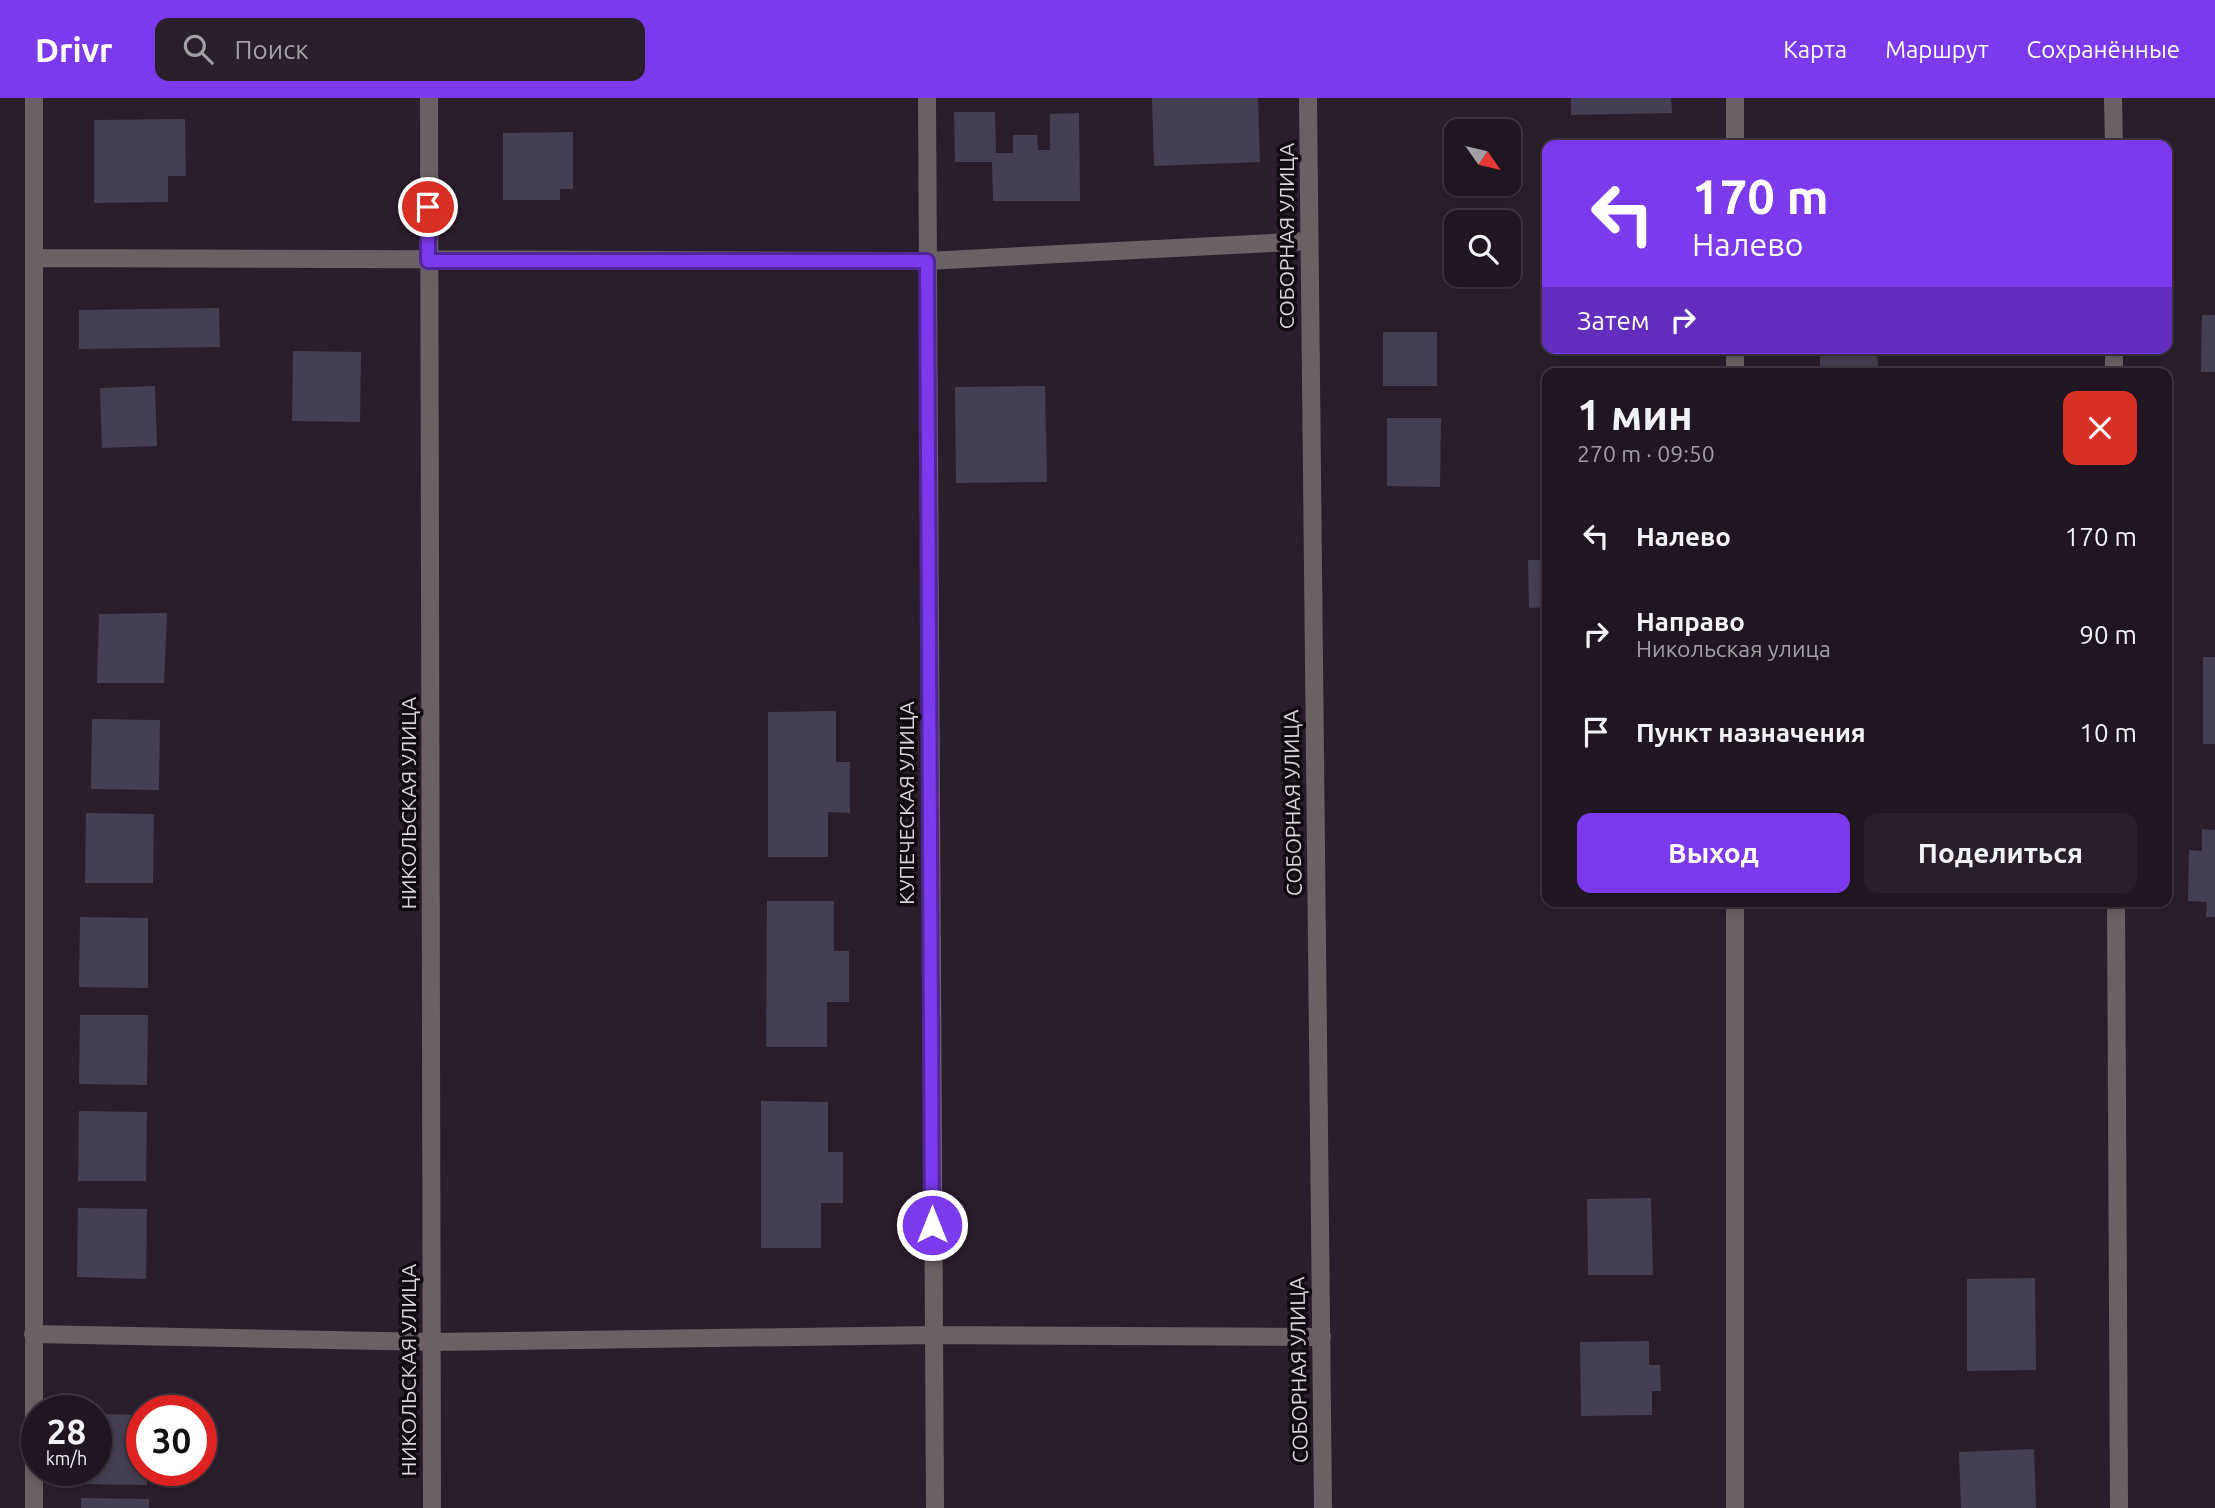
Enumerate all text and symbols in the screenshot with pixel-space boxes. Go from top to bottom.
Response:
search box [155,18,645,81]
icon: search [179,30,217,68]
text: Drivr [35,31,113,68]
text: Поиск [235,35,309,64]
text: Карта [1783,36,1847,63]
text: Маршрут [1885,36,1989,63]
text: Сохранённые [2027,36,2180,63]
north arrow [1444,119,1521,196]
map controls [1444,119,1521,287]
street label: СОБОРНАЯ УЛИЦА [1274,142,1298,329]
icon: left [1577,168,1668,259]
text: 170 m [1692,168,1829,223]
pin [398,177,458,237]
icon: arrive [409,188,447,226]
button: search [1444,210,1521,287]
text: Налево [1692,226,1804,262]
icon: right [1664,301,1702,339]
text: Затем [1577,306,1650,335]
text: 1 мин [1577,391,1693,438]
button: close [2063,391,2137,465]
text: 270 m · 09:50 [1577,441,1715,466]
icon: left [1577,517,1615,555]
text: Налево [1636,522,1731,551]
text: 170 m [2065,522,2137,551]
text: Направо [1636,607,1745,636]
icon: right [1577,615,1615,653]
text: 90 m [2079,620,2137,649]
text: Никольская улица [1636,636,1831,661]
street label: НИКОЛЬСКАЯ УЛИЦА [396,696,420,909]
street label: КУПЕЧЕСКАЯ УЛИЦА [894,701,918,905]
street label: СОБОРНАЯ УЛИЦА [1278,709,1306,896]
icon: arrive [1577,713,1615,751]
text: Пункт назначения [1636,718,1866,747]
text: 10 m [2079,718,2137,747]
button: Выход [1577,813,1850,893]
button: Поделиться [1864,813,2137,893]
position arrow [895,1188,969,1262]
street label: НИКОЛЬСКАЯ УЛИЦА [396,1263,420,1476]
street label: СОБОРНАЯ УЛИЦА [1284,1276,1312,1463]
speed limit sign: 30 [126,1395,217,1486]
text: 28 [47,1411,86,1451]
text: km/h [46,1448,87,1468]

